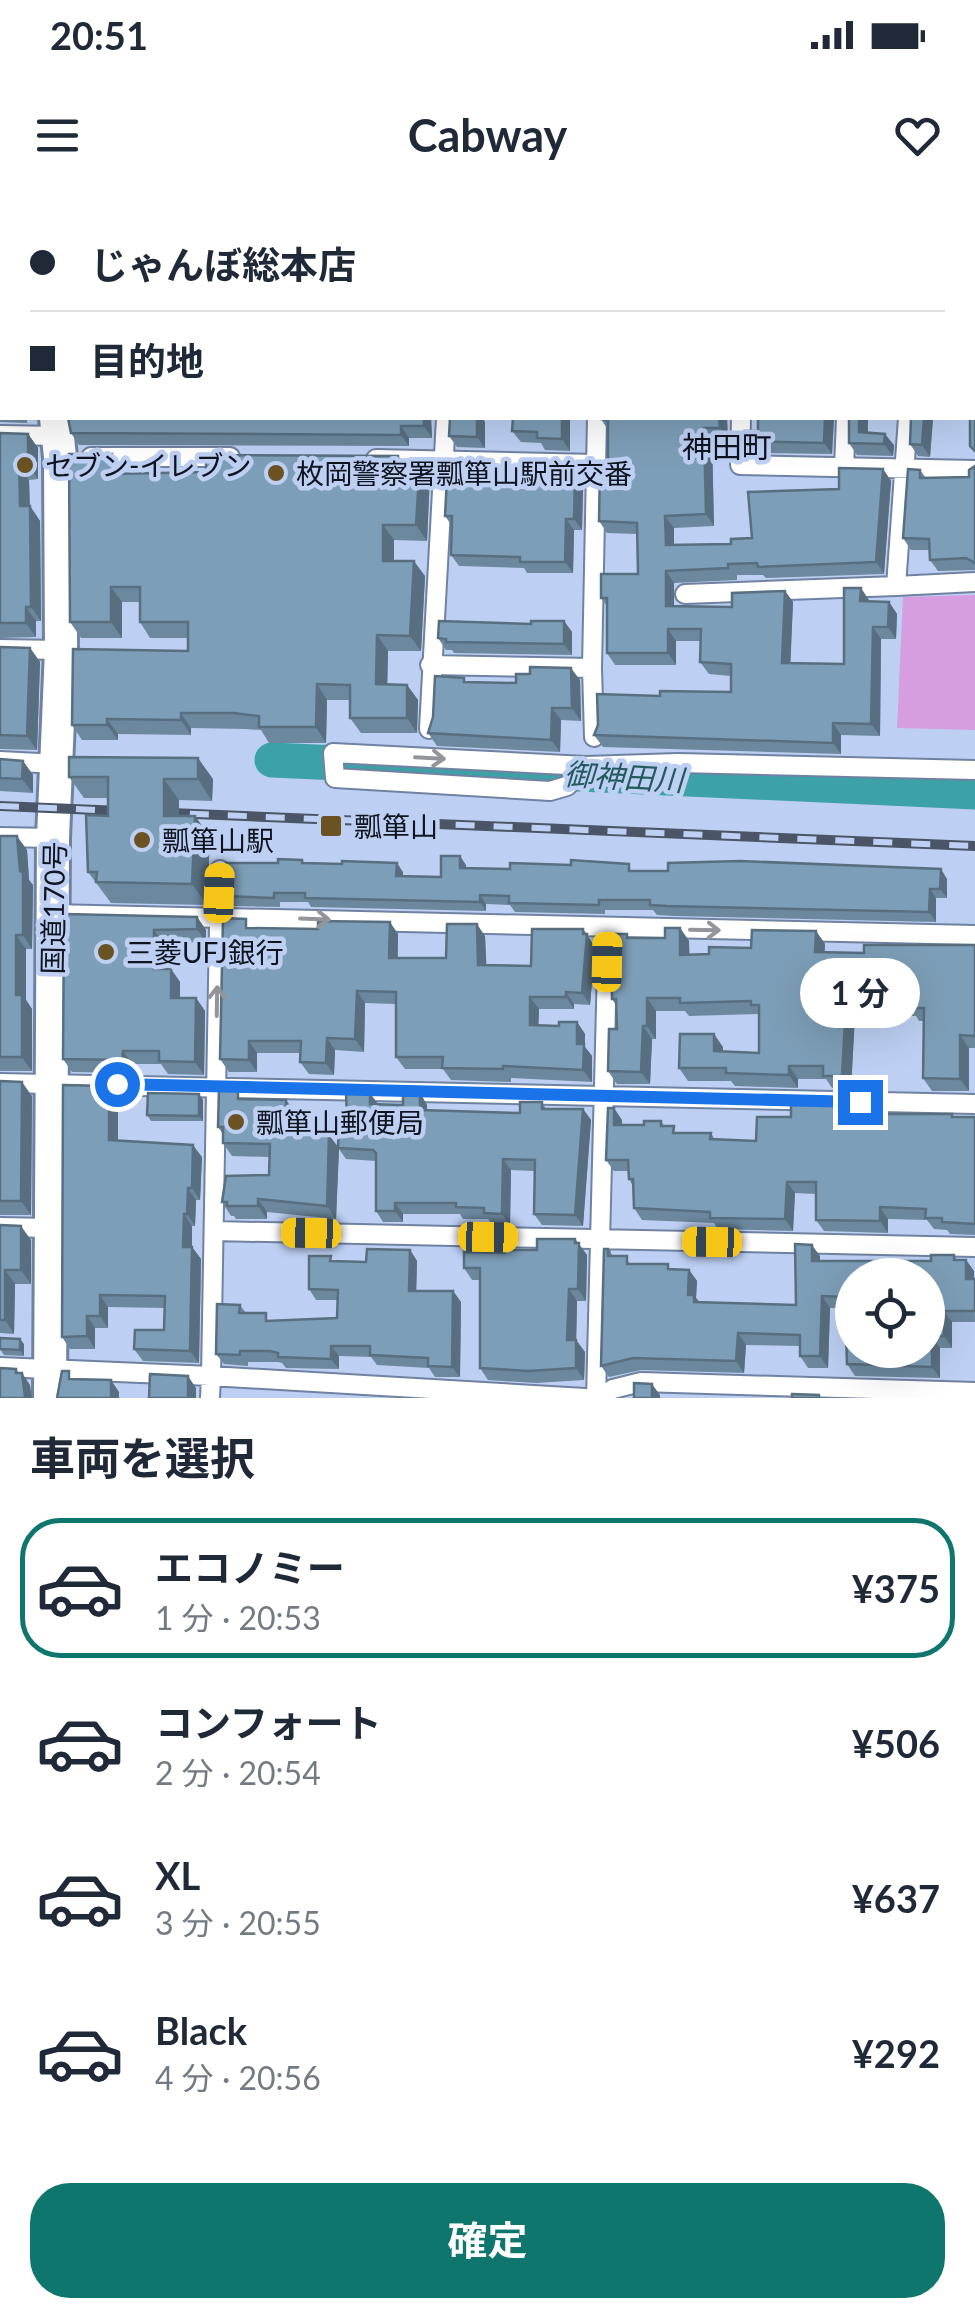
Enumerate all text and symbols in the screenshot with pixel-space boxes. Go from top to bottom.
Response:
text: 20:51 [50,12,148,58]
icon: menu [30,108,85,163]
text: Cabway [408,108,567,162]
icon: heart [890,108,945,163]
text: じゃんぼ総本店 [90,241,356,287]
text: 目的地 [90,337,204,383]
district label: 神田町 [682,428,772,464]
place label: セブン-イレブン [45,448,251,482]
marker: セブン-イレブン [14,454,36,476]
place label: 枚岡警察署瓢箪山駅前交番 [296,456,632,490]
marker: 枚岡警察署瓢箪山駅前交番 [265,462,287,484]
one-way arrow [414,749,446,768]
water label: 御神田川 [563,755,688,797]
place label: 瓢箪山 [354,809,438,843]
marker: 瓢箪山 [318,813,344,839]
place label: 瓢箪山駅 [162,823,274,857]
marker: 瓢箪山駅 [131,829,153,851]
street label: 国道170号 [35,841,71,975]
car [203,862,235,924]
one-way arrow [299,910,331,929]
one-way arrow [688,920,721,940]
car [591,932,623,992]
place label: 三菱UFJ銀行 [126,935,284,969]
marker: 三菱UFJ銀行 [95,941,117,963]
callout: 1 分 [800,957,920,1027]
text: 1 分 [831,973,889,1012]
one-way arrow [208,986,226,1018]
route start [95,1062,140,1107]
route end [838,1080,883,1125]
place label: 瓢箪山郵便局 [256,1105,424,1139]
marker: 瓢箪山郵便局 [225,1111,247,1133]
car [281,1217,341,1249]
car [458,1221,518,1253]
car [682,1226,742,1258]
map controls [835,1258,945,1368]
button: locate [835,1258,945,1368]
text: 車両を選択 [30,1431,255,1485]
icon: car [35,1543,125,1633]
text: エコノミー [155,1544,345,1590]
text: ¥375 [852,1565,940,1611]
text: 1 分 · 20:53 [155,1598,321,1637]
icon: car [35,1698,125,1788]
text: コンフォート [155,1699,382,1745]
text: ¥506 [852,1720,940,1766]
text: 2 分 · 20:54 [155,1753,321,1792]
text: XL [155,1852,200,1898]
icon: car [35,1853,125,1943]
text: ¥637 [852,1875,940,1921]
text: 3 分 · 20:55 [155,1903,321,1942]
text: Black [155,2007,247,2053]
icon: car [35,2008,125,2098]
text: ¥292 [852,2030,940,2076]
text: 4 分 · 20:56 [155,2058,321,2097]
button: 確定 [30,2183,945,2298]

